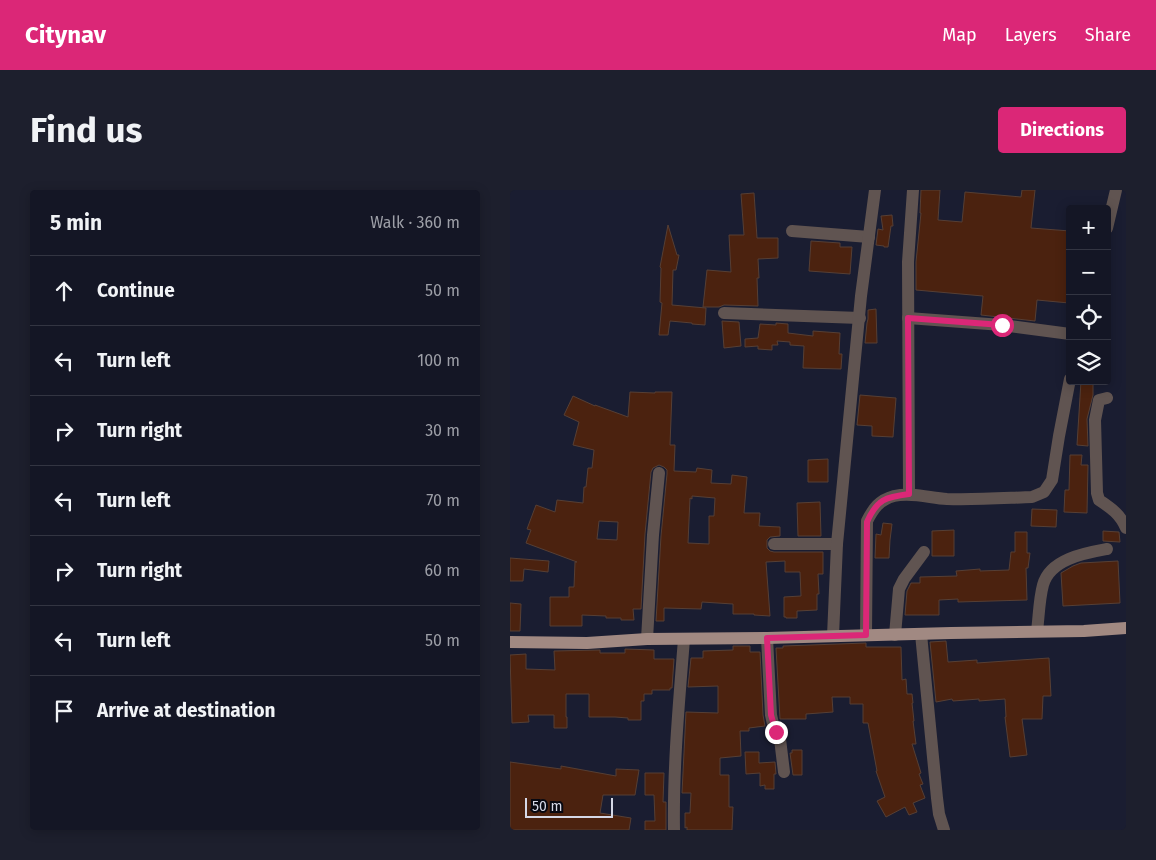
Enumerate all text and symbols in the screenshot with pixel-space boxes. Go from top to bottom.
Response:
text: Citynav [25,21,106,49]
text: Map [942,24,977,46]
text: Layers [1005,24,1057,46]
text: Share [1085,24,1131,46]
button: Directions [998,107,1126,153]
text: Find us [30,109,142,151]
map controls [1066,205,1111,385]
button: + [1066,205,1111,250]
text: 5 min [50,210,102,236]
text: Walk · 360 m [370,213,460,232]
button: − [1066,250,1111,295]
icon: ahead [50,277,78,305]
text: Continue [97,279,175,302]
text: 50 m [425,281,460,300]
button: locate [1066,295,1111,340]
route start [991,314,1014,337]
button: layers [1066,340,1111,385]
icon: left [50,347,78,375]
text: Turn left [97,349,171,372]
text: 100 m [417,351,460,370]
icon: right [50,417,78,445]
text: Turn right [97,419,182,442]
text: 30 m [425,421,460,440]
icon: left [50,487,78,515]
text: Turn left [97,489,171,512]
text: 70 m [426,491,460,510]
icon: right [50,557,78,585]
text: Turn right [97,559,182,582]
text: 60 m [425,561,460,580]
icon: left [50,627,78,655]
text: Turn left [97,629,171,652]
text: 50 m [425,631,460,650]
icon: arrive [50,697,78,725]
text: Arrive at destination [97,699,276,722]
route end [765,721,788,744]
scale bar [525,795,612,818]
text: 50 m [532,798,563,815]

